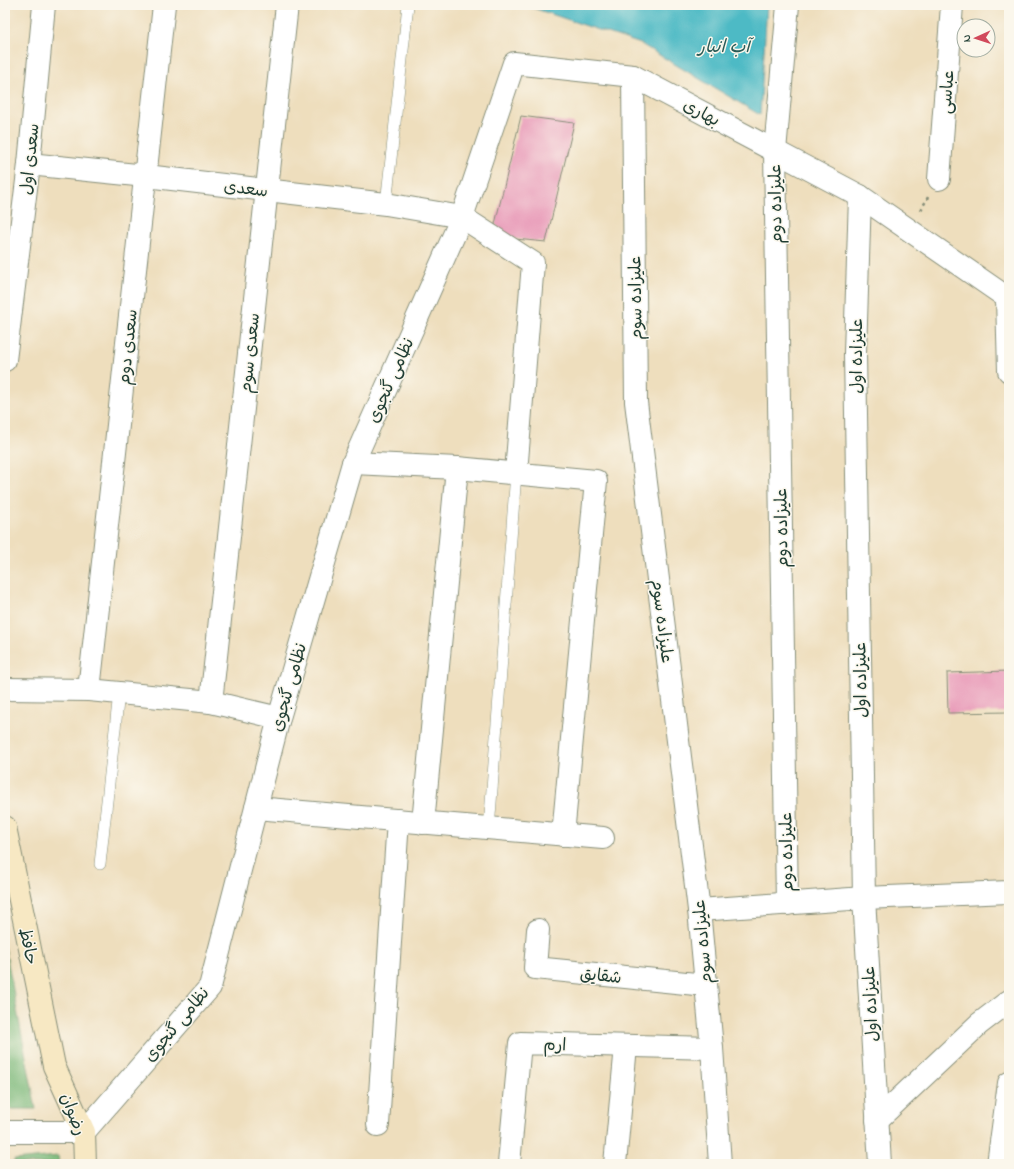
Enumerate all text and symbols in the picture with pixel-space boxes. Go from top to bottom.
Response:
north arrow [956,18,996,58]
text: N [959,34,975,43]
water label: آب انبار [696,35,754,61]
street label: عباسی [933,69,961,115]
street label: بهاری [678,93,724,133]
street label: سعدی اول [14,122,47,196]
street label: علیزاده دوم [763,164,790,244]
street label: سعدی [222,174,269,205]
street label: علیزاده سوم [623,256,650,340]
street label: سعدی دوم [112,308,145,386]
street label: سعدی سوم [234,312,267,395]
street label: علیزاده اول [845,318,870,394]
street label: نظامی گنجوی [361,334,421,427]
street label: علیزاده دوم [769,488,796,568]
street label: علیزاده سوم [644,578,679,665]
street label: نظامی گنجوی [265,640,314,735]
street label: علیزاده اول [848,642,875,718]
street label: علیزاده دوم [774,812,801,892]
street label: علیزاده سوم [687,899,720,985]
street label: حافظ [11,925,44,967]
street label: شقایق [579,962,623,991]
street label: علیزاده اول [857,966,886,1042]
street label: نظامی گنجوی [138,982,216,1068]
street label: ارم [543,1033,567,1058]
street label: رضوان [53,1090,92,1139]

